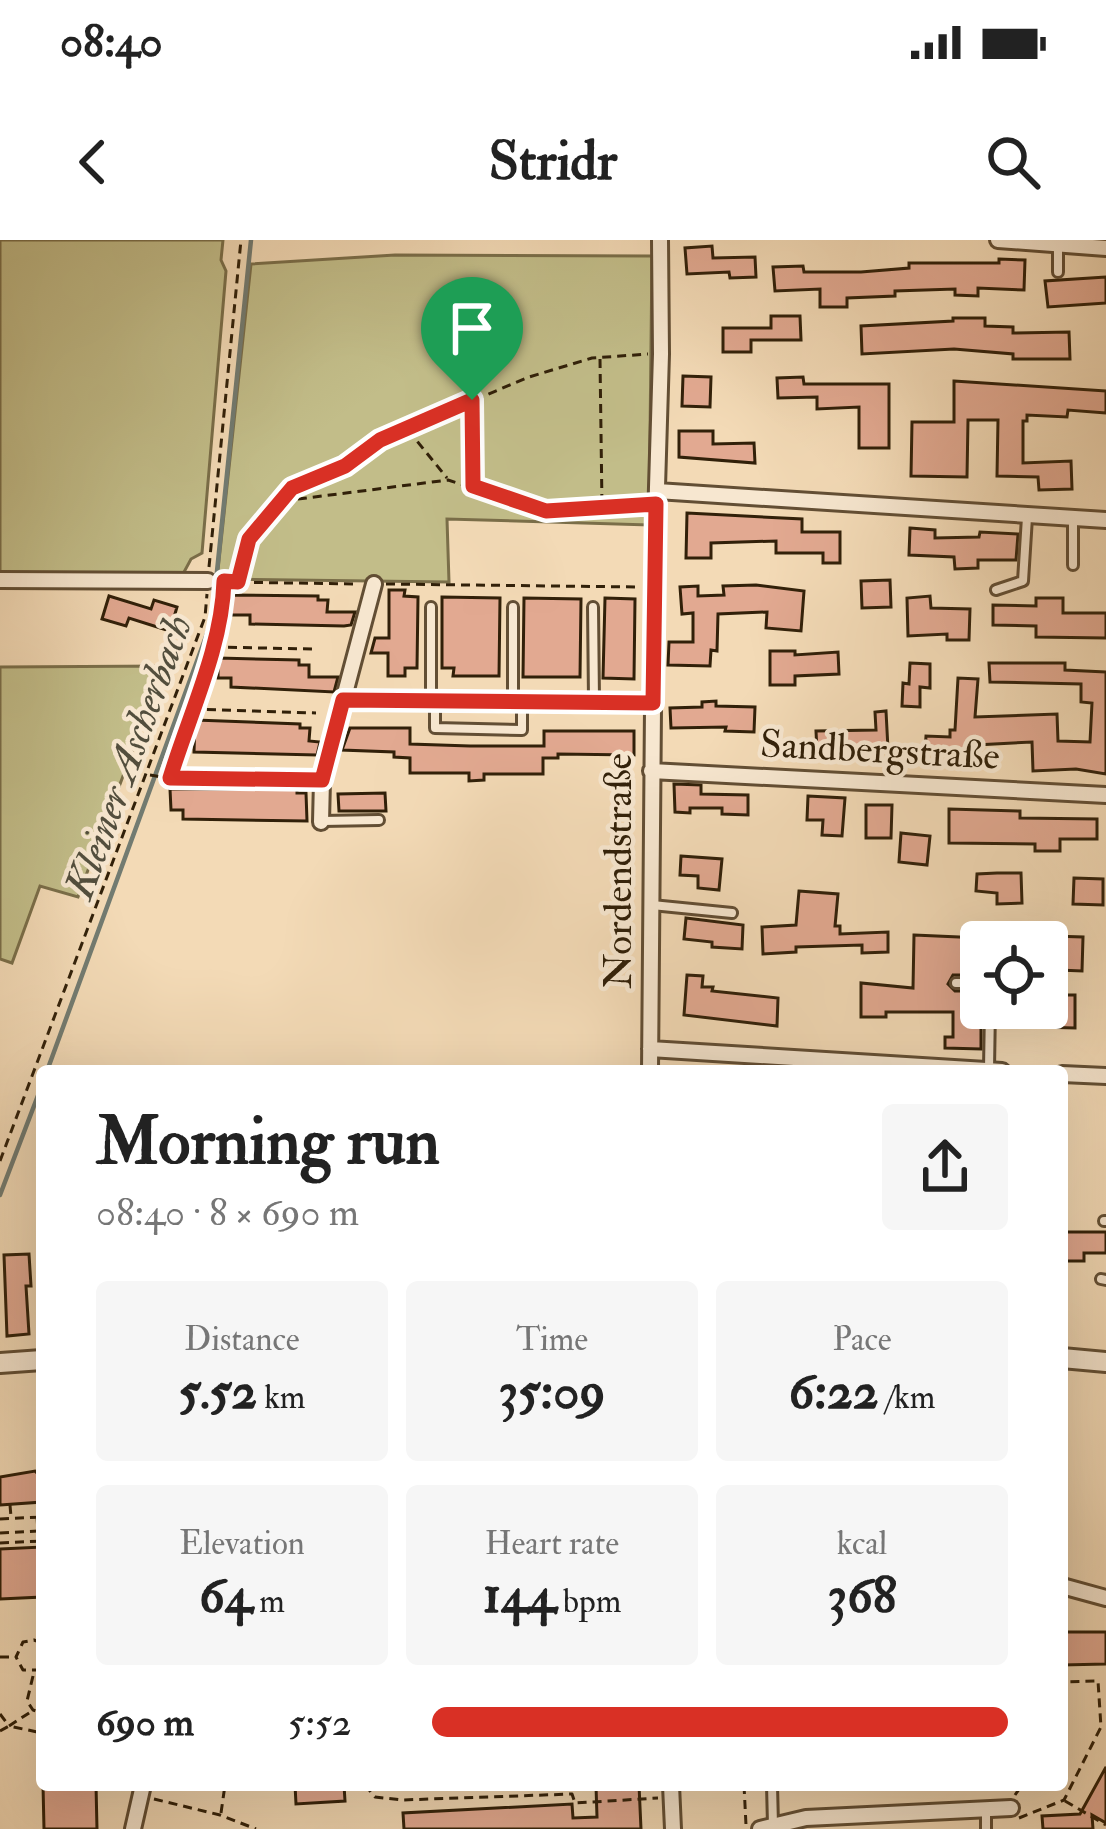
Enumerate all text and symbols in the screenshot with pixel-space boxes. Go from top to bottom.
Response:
text: 08:40 [60,14,163,70]
text: Stridr [489,128,617,196]
icon: back [60,129,126,195]
icon: search [980,129,1046,195]
pin [421,277,523,400]
icon: arrive [439,295,505,361]
water label: Kleiner Ascherbach [53,608,204,908]
street label: Sandbergstraße [759,719,1001,781]
street label: Nordendstraße [594,753,643,989]
map controls [960,921,1068,1029]
button: locate [960,921,1068,1029]
text: Morning run [96,1101,440,1184]
button: share [882,1104,1008,1230]
text: 08:40 · 8 × 690 m [96,1188,359,1237]
text: Distance [184,1319,300,1360]
text: Time [516,1319,588,1360]
text: Pace [832,1319,892,1360]
text: 5.52 [179,1360,257,1424]
text: 35:09 [499,1360,605,1424]
text: 6:22 [789,1360,879,1424]
text: km [257,1377,305,1418]
text: /km [879,1377,935,1418]
text: Elevation [179,1523,305,1564]
text: Heart rate [485,1523,619,1564]
text: kcal [837,1523,887,1564]
text: 64 [199,1564,252,1628]
text: 144 [483,1564,556,1628]
text: 368 [827,1564,897,1628]
text: m [252,1581,285,1622]
text: bpm [556,1581,621,1622]
text: 690 m [96,1698,194,1747]
text: 5:52 [288,1698,352,1747]

